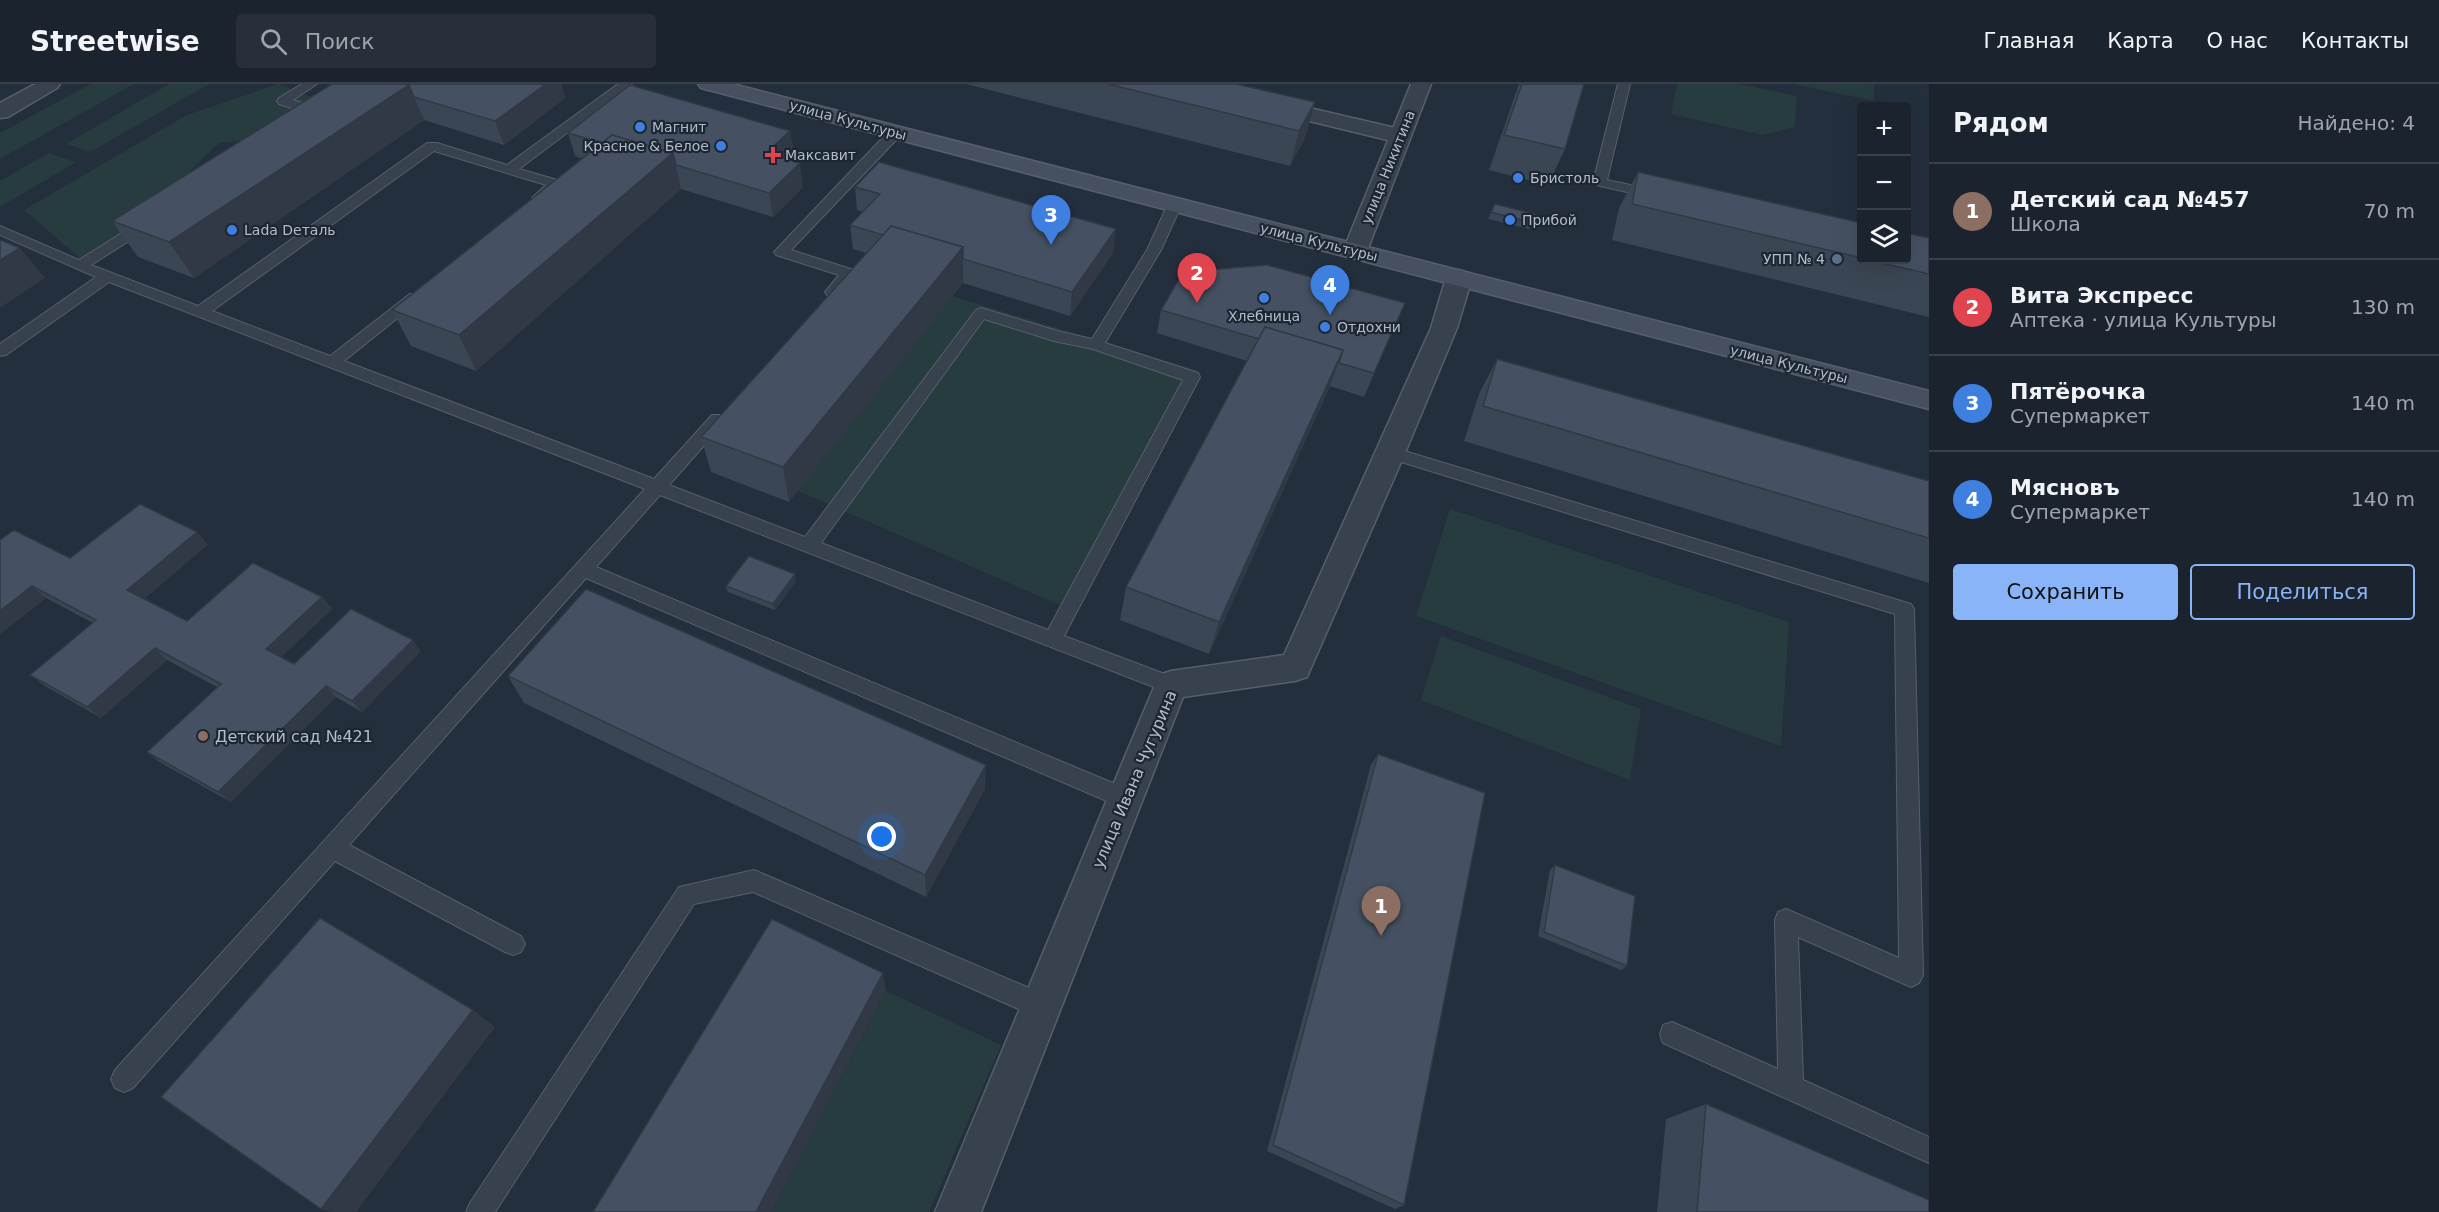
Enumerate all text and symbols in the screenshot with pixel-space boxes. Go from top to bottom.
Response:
search box [236,14,656,68]
text: Streetwise [30,25,200,58]
icon: search [257,25,290,58]
text: Поиск [305,29,375,54]
text: Главная [1984,29,2074,53]
text: Карта [2107,29,2174,53]
text: О нас [2207,29,2268,53]
text: Контакты [2301,29,2409,53]
street label: улица Культуры [788,97,908,143]
map controls [1857,102,1911,264]
button: + [1857,102,1911,156]
street label: улица Никитина [1358,108,1418,226]
text: Рядом [1953,108,2049,138]
text: Найдено: 4 [2297,111,2415,135]
place label: Магнит [652,119,706,135]
marker: Магнит [633,120,647,134]
place label: Красное & Белое [583,138,709,154]
marker: Красное & Белое [714,139,728,153]
place label: Максавит [785,147,856,163]
marker: Максавит [766,148,780,162]
button: − [1857,156,1911,210]
place label: Бристоль [1530,170,1599,186]
marker: Бристоль [1511,171,1525,185]
text: Детский сад №457 [2010,187,2249,212]
pin: 3 [1032,196,1070,245]
text: 1 [1966,199,1979,223]
text: 70 m [2364,199,2415,223]
button: layers [1857,210,1911,264]
place label: Прибой [1522,212,1577,228]
text: Школа [2010,212,2081,236]
marker: Прибой [1503,213,1517,227]
street label: улица Культуры [1259,220,1379,264]
place label: Lada Dеталь [244,222,336,238]
marker: Lada Dеталь [225,223,239,237]
place label: УПП № 4 [1763,251,1825,267]
marker: УПП № 4 [1830,252,1844,266]
pin: 2 [1178,254,1216,303]
pin: 4 [1310,266,1350,315]
text: Вита Экспресс [2010,283,2194,308]
marker: Хлебница [1257,291,1271,305]
text: 2 [1966,295,1979,319]
text: 130 m [2351,295,2415,319]
place label: Хлебница [1228,308,1300,324]
text: Аптека · улица Культуры [2010,308,2277,332]
place label: Отдохни [1337,319,1401,335]
marker: Отдохни [1318,320,1332,334]
street label: улица Культуры [1729,342,1849,386]
text: Пятёрочка [2010,379,2146,404]
text: 3 [1966,391,1979,415]
text: 140 m [2351,391,2415,415]
text: Супермаркет [2010,404,2150,428]
text: Мясновъ [2010,475,2120,500]
text: 4 [1966,487,1979,511]
text: 140 m [2351,487,2415,511]
text: Супермаркет [2010,500,2150,524]
button: Сохранить [1953,564,2178,620]
button: Поделиться [2190,564,2415,620]
street label: улица Ивана Чугурина [1088,687,1181,871]
place label: Детский сад №421 [215,727,373,746]
marker: Детский сад №421 [196,729,210,743]
your location [867,822,896,851]
pin: 1 [1362,886,1400,936]

